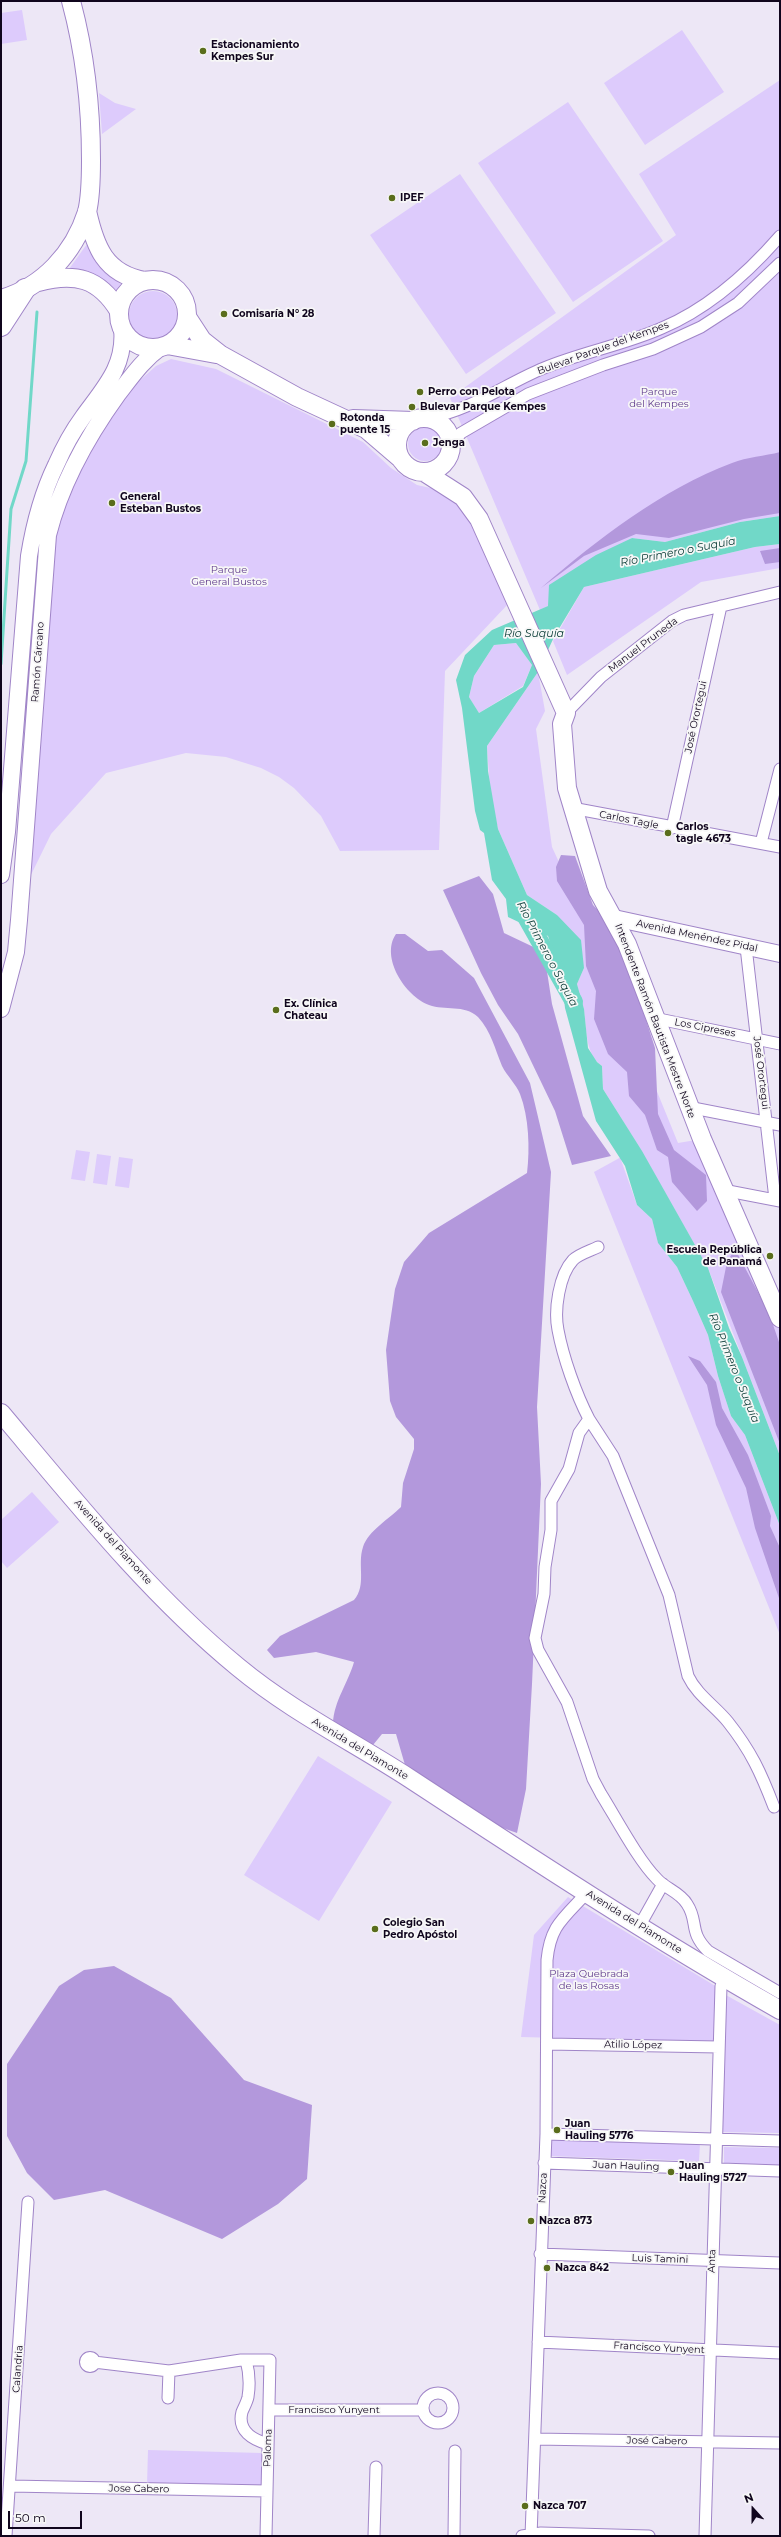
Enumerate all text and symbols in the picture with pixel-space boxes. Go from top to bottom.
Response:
place label: Estacionamiento Kempes Sur [211,39,299,62]
marker: Estacionamiento Kempes Sur [198,46,208,56]
place label: IPEF [400,192,424,204]
marker: IPEF [387,193,397,203]
place label: Comisaría N° 28 [232,308,314,320]
marker: Comisaría N° 28 [219,309,229,319]
street label: Bulevar Parque del Kempes [536,319,670,377]
place label: Perro con Pelota [428,386,515,398]
park label: Parque del Kempes [629,386,689,410]
marker: Perro con Pelota [415,387,425,397]
place label: Bulevar Parque Kempes [420,401,546,413]
marker: Bulevar Parque Kempes [407,402,417,412]
place label: Rotonda puente 15 [340,412,390,436]
marker: Rotonda puente 15 [327,419,337,429]
place label: Jenga [433,437,465,449]
marker: Jenga [420,438,430,448]
place label: General Esteban Bustos [120,491,201,514]
marker: General Esteban Bustos [107,498,117,508]
water label: Río Primero o Suquía [619,534,737,570]
park label: Parque General Bustos [191,564,267,588]
street label: Manuel Pruneda [606,615,680,675]
street label: Ramón Cárcano [29,621,47,703]
water label: Río Suquía [504,627,564,641]
street label: José Orortegui [682,680,710,754]
street label: Carlos Tagle [598,808,660,832]
place label: Carlos tagle 4673 [676,821,731,844]
marker: Carlos tagle 4673 [663,828,673,838]
water label: Río Primero o Suquía [514,899,580,1009]
street label: Avenida Menéndez Pidal [635,917,759,955]
street label: Intendente Ramón Bautista Mestre Norte [612,922,698,1120]
place label: Ex. Clínica Chateau [284,998,337,1022]
marker: Ex. Clínica Chateau [271,1005,281,1015]
street label: Los Cipreses [673,1016,737,1040]
street label: José Orortegui [751,1036,771,1110]
place label: Escuela República de Panamá [666,1244,762,1268]
marker: Escuela República de Panamá [765,1251,775,1261]
water label: Río Primero o Suquía [706,1311,762,1425]
street label: Avenida del Piamonte [72,1497,154,1587]
street label: Avenida del Piamonte [310,1715,410,1783]
street label: Avenida del Piamonte [584,1888,684,1956]
place label: Colegio San Pedro Apóstol [383,1917,457,1940]
marker: Colegio San Pedro Apóstol [370,1924,380,1934]
park label: Plaza Quebrada de las Rosas [549,1968,629,1992]
street label: Atilio López [604,2038,662,2052]
place label: Juan Hauling 5776 [565,2118,633,2142]
marker: Juan Hauling 5776 [552,2125,562,2135]
street label: Juan Hauling [592,2159,660,2173]
place label: Juan Hauling 5727 [679,2160,747,2184]
marker: Juan Hauling 5727 [666,2167,676,2177]
street label: Nazca [536,2172,550,2204]
place label: Nazca 873 [539,2215,592,2227]
marker: Nazca 873 [526,2216,536,2226]
street label: Anta [706,2249,718,2273]
street label: Luis Tamini [631,2252,689,2266]
place label: Nazca 842 [555,2262,609,2274]
marker: Nazca 842 [542,2263,552,2273]
street label: Francisco Yunyent [613,2340,705,2356]
street label: Calandria [10,2345,26,2393]
street label: Francisco Yunyent [288,2404,380,2416]
street label: Paloma [261,2429,275,2467]
street label: José Cabero [627,2434,687,2448]
street label: Jose Cabero [109,2482,169,2496]
north arrow [733,2489,773,2529]
text: N [742,2490,755,2506]
place label: Nazca 707 [533,2500,586,2512]
marker: Nazca 707 [520,2501,530,2511]
scale bar [10,2503,84,2529]
text: 50 m [15,2510,46,2525]

